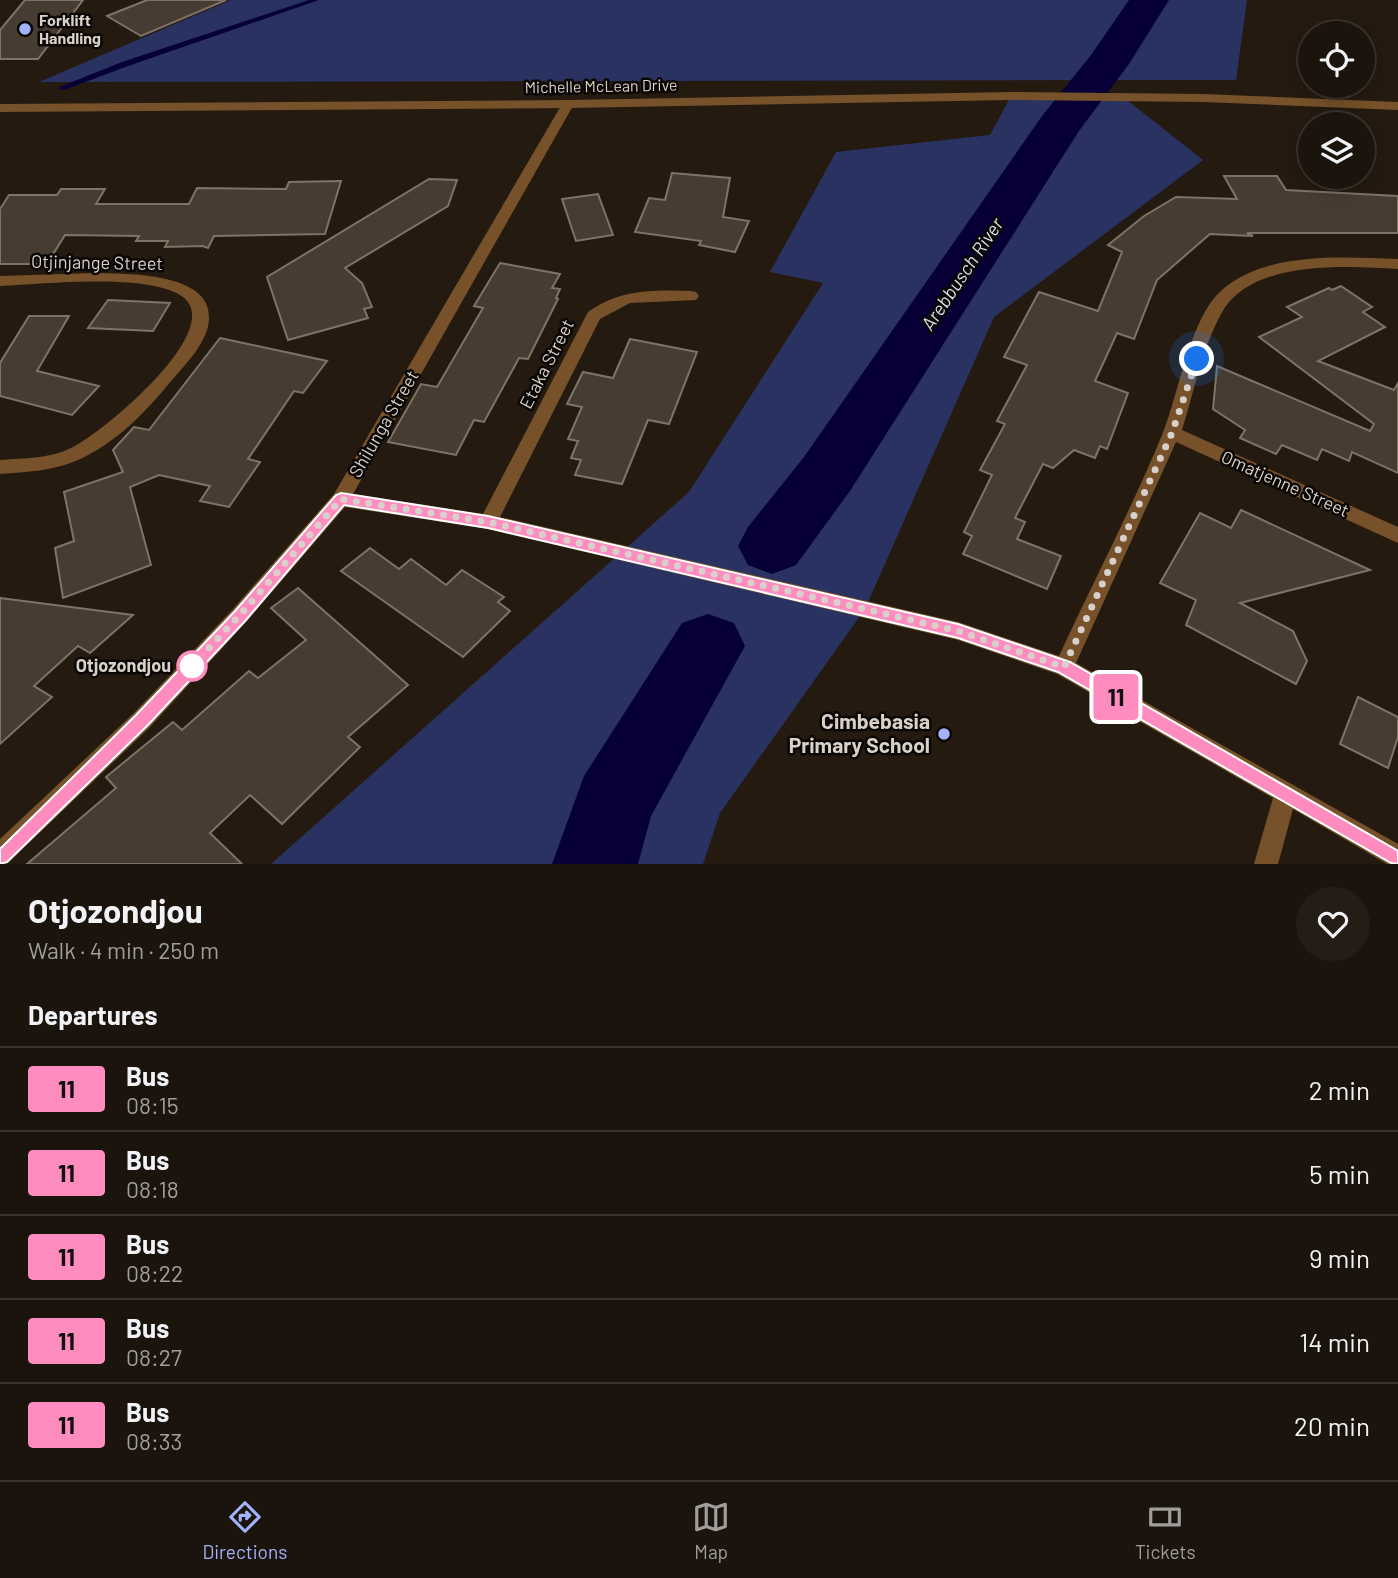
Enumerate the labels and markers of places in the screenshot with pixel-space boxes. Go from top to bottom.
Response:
place label: Forklift Handling [39,10,101,47]
marker: Forklift Handling [17,21,33,37]
marker: Otjozondjou [177,651,207,681]
place label: Otjozondjou [76,654,171,676]
place label: Cimbebasia Primary School [789,708,930,757]
marker: Cimbebasia Primary School [936,726,952,742]

